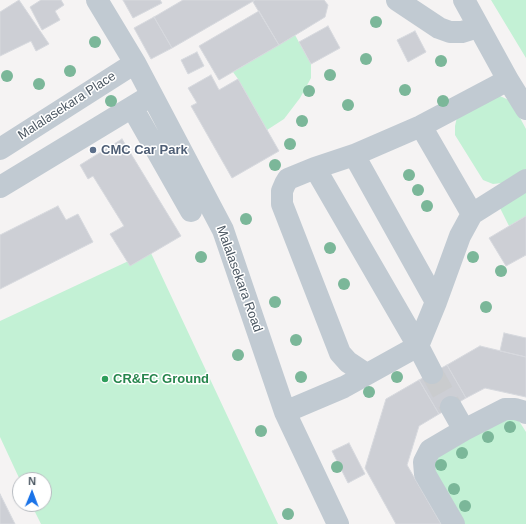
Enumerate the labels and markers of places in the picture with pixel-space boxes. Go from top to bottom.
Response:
place label: CMC Car Park [101,142,188,158]
marker: CMC Car Park [88,145,98,155]
place label: CR&FC Ground [113,371,209,387]
marker: CR&FC Ground [100,374,110,384]

